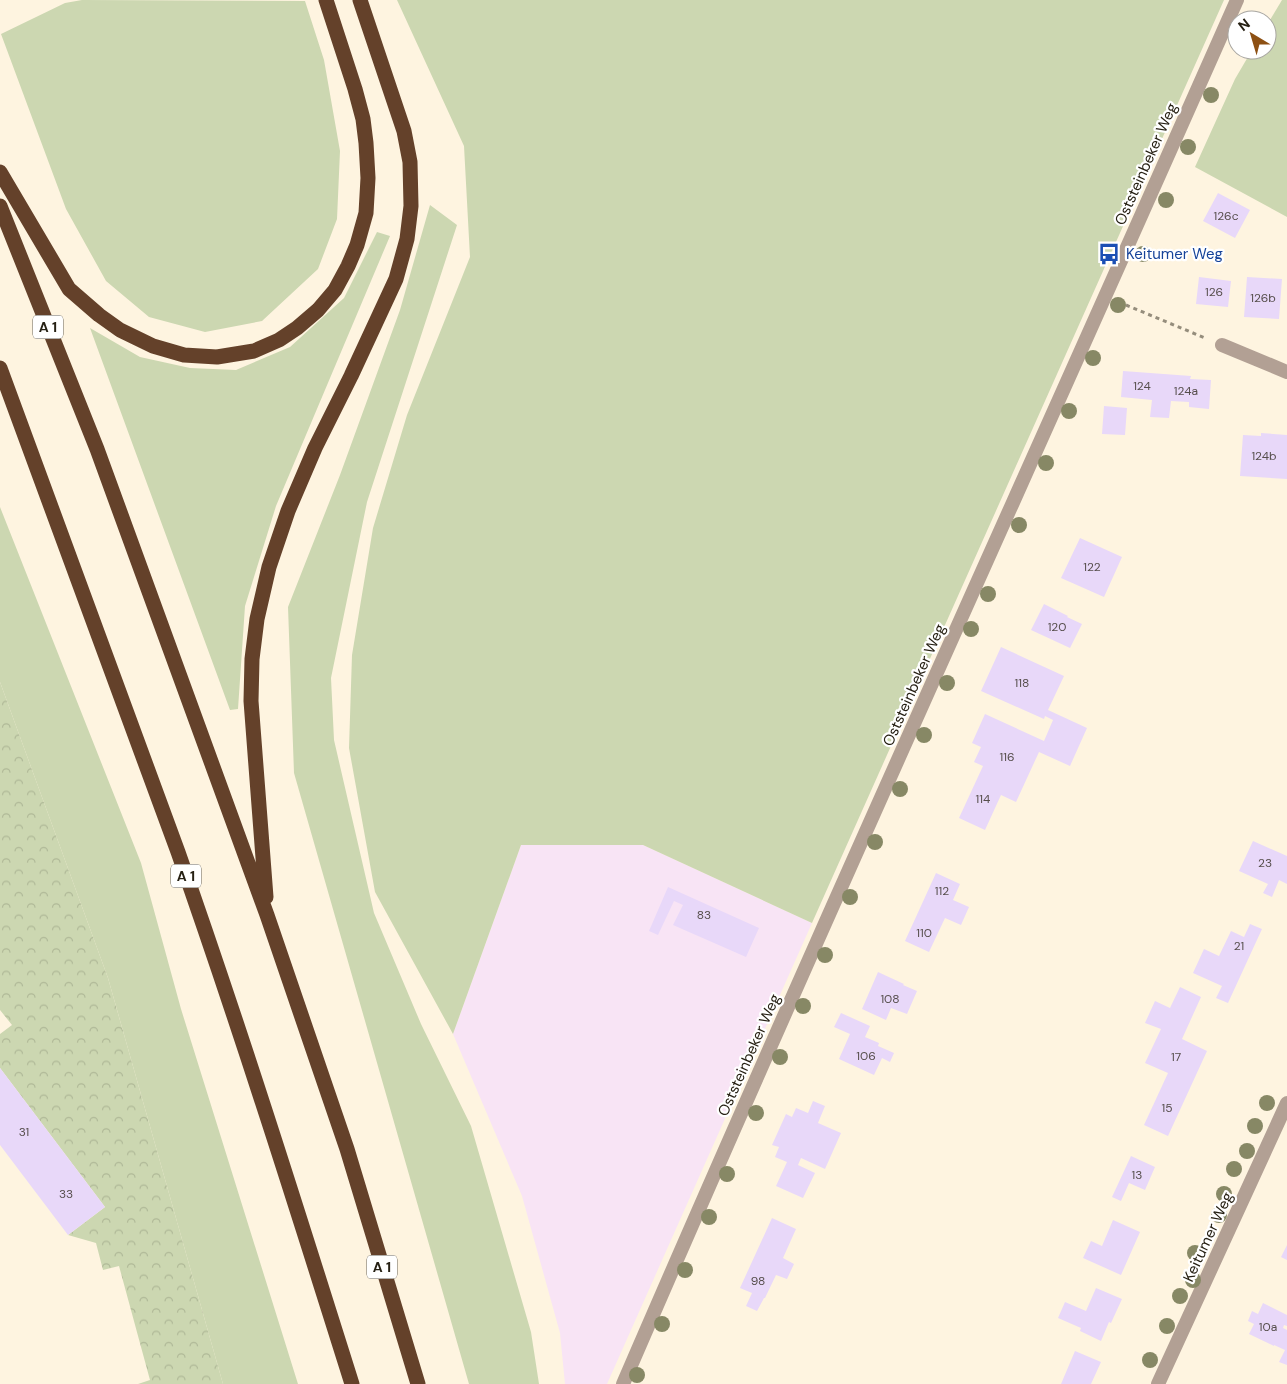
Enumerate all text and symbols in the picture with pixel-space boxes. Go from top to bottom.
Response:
north arrow [1227,10,1277,60]
text: N [1234,15,1254,35]
street label: Oststeinbeker Weg [1110,100,1182,228]
house number: 126c [1213,208,1239,224]
bus stop icon: Keitumer Weg [1096,241,1122,267]
place label: Keitumer Weg [1126,244,1223,264]
house number: 126 [1205,284,1223,300]
house number: 126b [1250,290,1276,306]
road number: A 1 [33,316,63,338]
house number: 124 [1133,378,1151,394]
house number: 124a [1174,383,1198,399]
house number: 124b [1251,448,1277,464]
house number: 122 [1083,559,1101,575]
house number: 120 [1048,619,1066,635]
street label: Oststeinbeker Weg [878,621,950,749]
house number: 118 [1015,675,1029,691]
house number: 116 [999,749,1015,765]
house number: 114 [976,791,990,807]
house number: 23 [1258,855,1272,871]
road number: A 1 [171,864,201,888]
house number: 112 [935,883,949,899]
house number: 83 [697,907,711,923]
house number: 110 [916,925,932,941]
house number: 21 [1234,938,1244,954]
street label: Oststeinbeker Weg [713,991,785,1119]
house number: 108 [880,991,900,1007]
house number: 106 [856,1048,876,1064]
house number: 17 [1171,1049,1181,1065]
house number: 15 [1161,1100,1173,1116]
house number: 31 [19,1124,29,1140]
house number: 13 [1132,1167,1142,1183]
house number: 33 [59,1186,73,1202]
street label: Keitumer Weg [1178,1189,1238,1285]
road number: A 1 [367,1256,397,1278]
house number: 98 [751,1273,765,1289]
house number: 10a [1259,1319,1277,1335]

